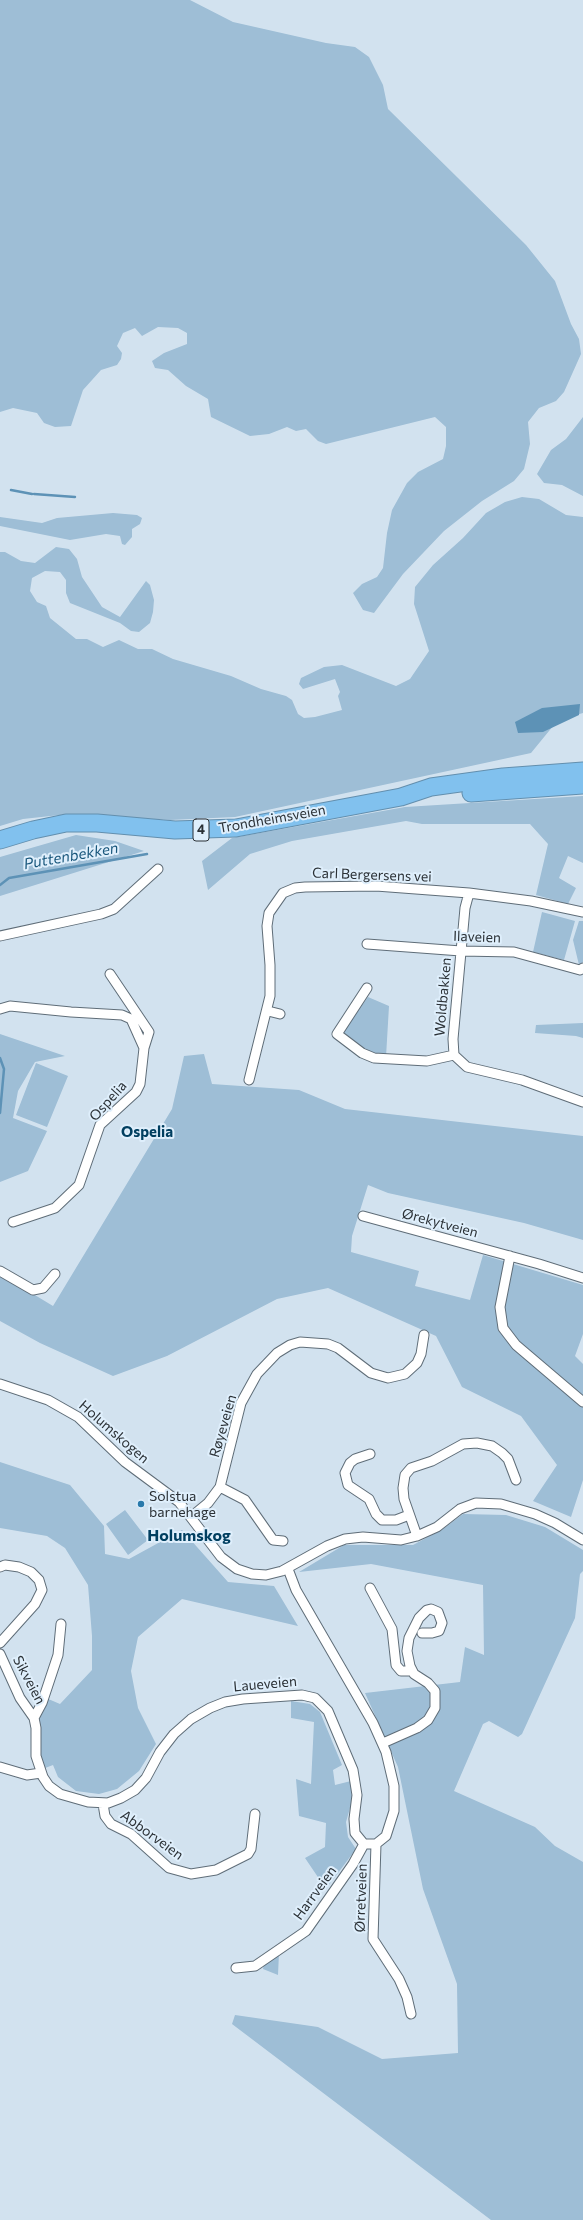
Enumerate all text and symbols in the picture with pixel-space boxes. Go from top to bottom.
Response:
street label: Trondheimsveien [217,801,327,837]
road number: 4 [193,819,209,841]
water label: Puttenbekken [22,839,120,873]
street label: Carl Bergersens vei [312,865,432,885]
street label: Ilaveien [453,928,501,946]
street label: Woldbakken [431,957,455,1037]
street label: Ospelia [86,1078,130,1124]
district label: Ospelia [121,1123,173,1141]
street label: Ørekytveien [400,1205,480,1241]
street label: Røyeveien [206,1393,240,1459]
street label: Holumskogen [76,1397,152,1467]
place label: Solstua barnehage [149,1488,216,1520]
marker: Solstua barnehage [136,1499,146,1509]
district label: Holumskog [147,1526,231,1546]
street label: Sikveien [9,1653,49,1707]
street label: Laueveien [233,1673,297,1695]
street label: Abborveien [117,1807,187,1863]
street label: Harrveien [290,1863,340,1923]
street label: Ørretveien [351,1863,371,1933]

